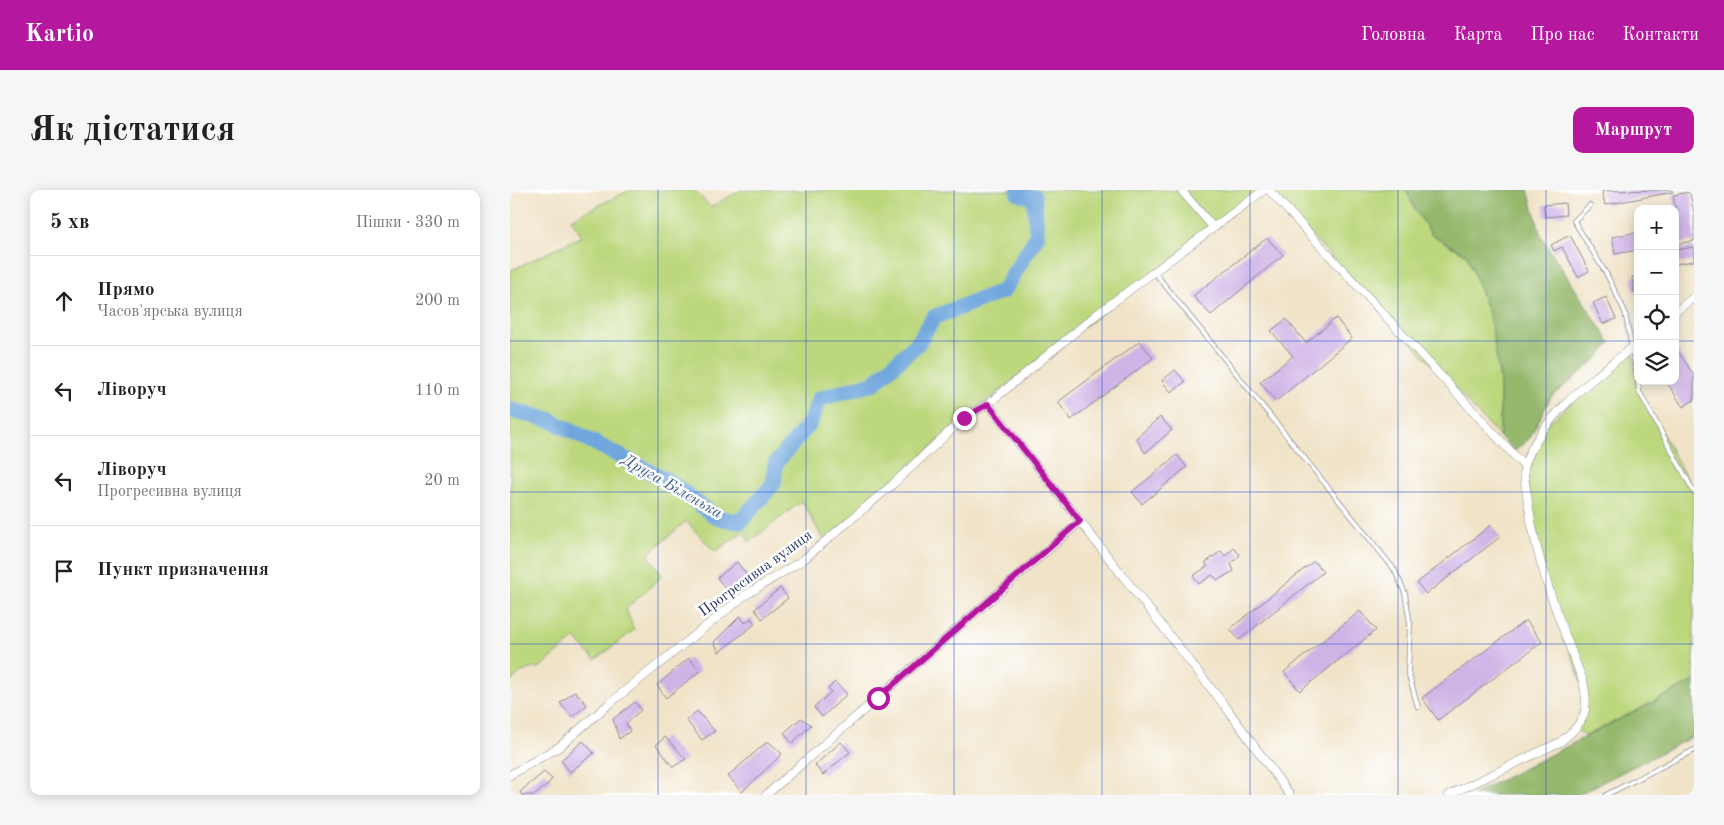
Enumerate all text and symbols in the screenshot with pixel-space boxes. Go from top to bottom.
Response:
text: Kartio [25,23,94,47]
text: Головна [1361,26,1426,44]
text: Карта [1454,26,1502,44]
text: Про нас [1530,26,1595,44]
text: Контакти [1623,26,1699,44]
button: Маршрут [1573,107,1694,153]
text: Як дістатися [30,113,235,148]
map controls [1634,205,1679,385]
button: + [1634,205,1679,250]
text: 5 хв [50,212,89,233]
text: Пішки · 330 m [356,215,460,231]
button: − [1634,250,1679,295]
text: Прямо [97,281,155,300]
icon: ahead [50,287,78,315]
text: 200 m [415,293,460,309]
button: locate [1634,295,1679,340]
text: Часов'ярська вулиця [97,304,243,320]
button: layers [1634,340,1679,385]
icon: left [50,377,78,405]
text: Ліворуч [97,381,167,400]
text: 110 m [415,383,460,399]
route end [953,407,976,430]
water label: Друга Біленька [617,451,725,522]
text: Ліворуч [97,461,167,480]
icon: left [50,467,78,495]
text: 20 m [424,473,460,489]
text: Прогресивна вулиця [97,484,242,500]
street label: Прогресивна вулиця [697,528,816,620]
icon: arrive [50,557,78,585]
text: Пункт призначення [97,561,269,580]
route start [867,687,890,710]

